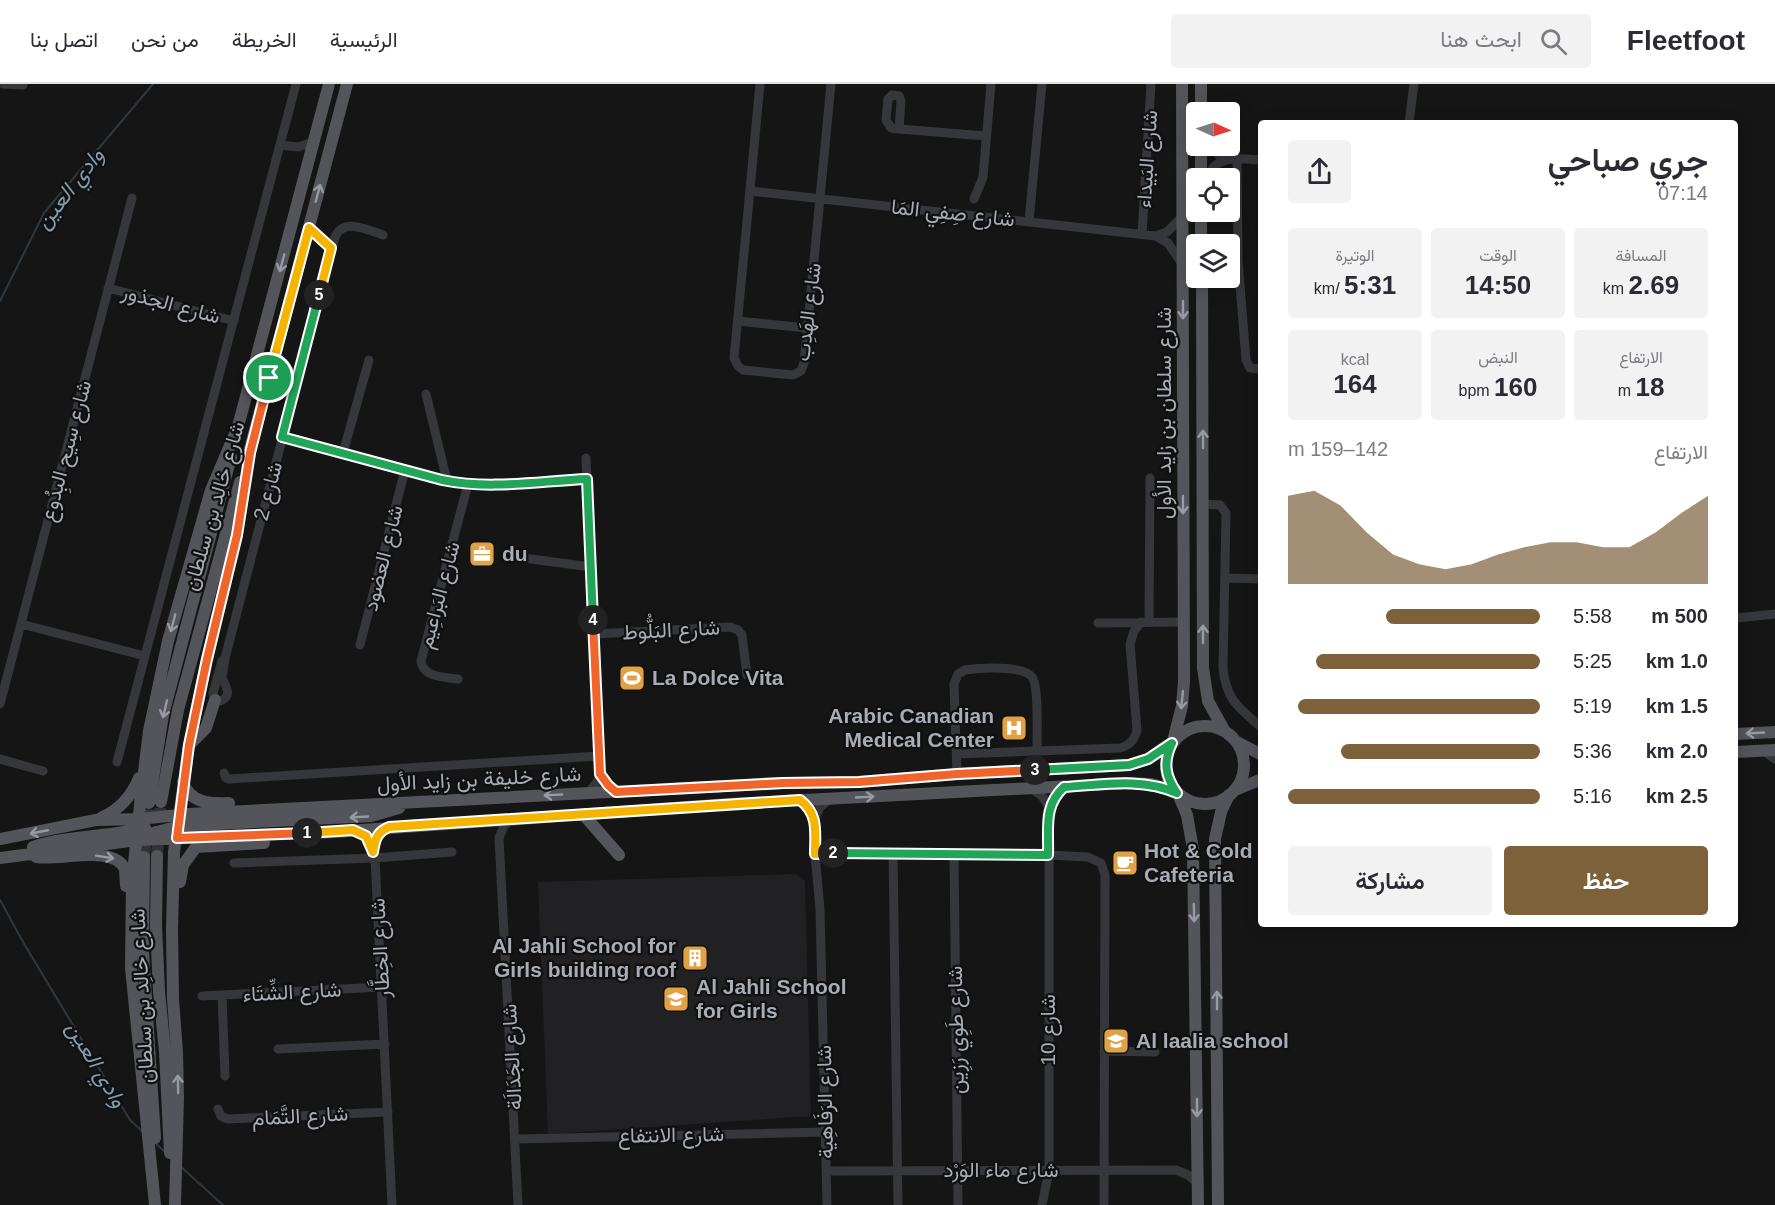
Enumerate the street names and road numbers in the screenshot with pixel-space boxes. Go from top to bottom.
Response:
street label: شارع البَيداء [1132,109,1164,209]
street label: شارع صِفِي المَا [890,195,1016,236]
street label: شارع الهَدِب [790,261,828,363]
street label: شارع الجذور [118,279,223,331]
street label: شارع سلطان بن زايد الأول [1152,307,1178,519]
street label: شارع سِيح البِدُوع [36,378,101,525]
street label: شارع خالِد بن سلطان [178,419,252,594]
street label: شارع 2 [249,459,289,523]
street label: شارع العضود [358,502,410,614]
street label: شارع البَراعِيم [413,539,467,652]
street label: شارع البَلُّوط [621,610,721,647]
street label: شارع خليفة بن زايد الأول [376,762,582,798]
street label: شارع الخِطَّار [362,897,397,1000]
street label: شارع خالِد بن سلطان [125,908,161,1084]
street label: شارع طَوِي رَزِين [943,966,974,1094]
street label: شارع الشِّتَاء [242,975,342,1009]
street label: شارع 10 [1036,994,1062,1066]
street label: شارع الجَدَالَة [497,1003,529,1111]
street label: شارع الرَفَاهِية [811,1045,840,1159]
street label: شارع التَّمَام [251,1101,349,1133]
street label: شارع الانتفاع [618,1122,724,1150]
street label: شارع ماء الوَرْد [944,1158,1058,1184]

